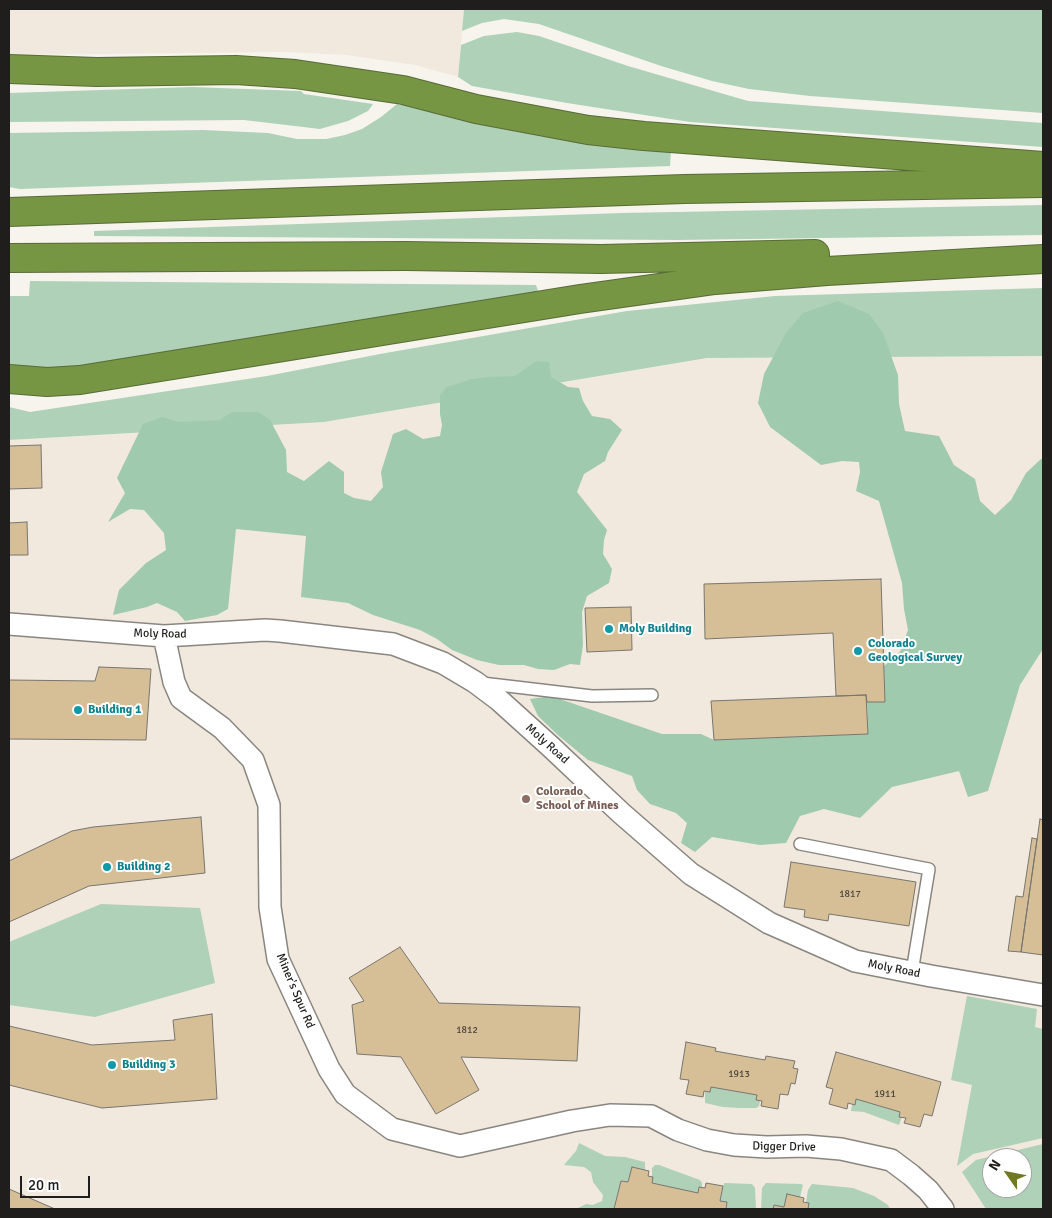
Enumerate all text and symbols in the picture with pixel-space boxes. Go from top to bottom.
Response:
place label: Moly Building [619,622,692,636]
marker: Moly Building [603,623,615,635]
street label: Moly Road [133,626,187,642]
place label: Colorado Geological Survey [868,637,962,665]
marker: Colorado Geological Survey [852,645,864,657]
place label: Building 1 [88,703,141,717]
marker: Building 1 [72,704,84,716]
street label: Moly Road [522,721,572,767]
place label: Colorado School of Mines [536,785,618,813]
marker: Colorado School of Mines [520,793,532,805]
place label: Building 2 [117,860,170,874]
marker: Building 2 [101,861,113,873]
house number: 1817 [839,888,861,900]
street label: Miner's Spur Rd [273,951,317,1031]
street label: Moly Road [866,957,922,981]
house number: 1812 [456,1024,478,1036]
place label: Building 3 [122,1058,175,1072]
marker: Building 3 [106,1059,118,1071]
house number: 1913 [728,1068,750,1080]
house number: 1911 [874,1088,896,1100]
street label: Digger Drive [752,1139,816,1155]
north arrow [982,1148,1032,1198]
text: N [985,1156,1005,1174]
scale bar [22,1166,92,1198]
text: 20 m [28,1176,59,1194]

